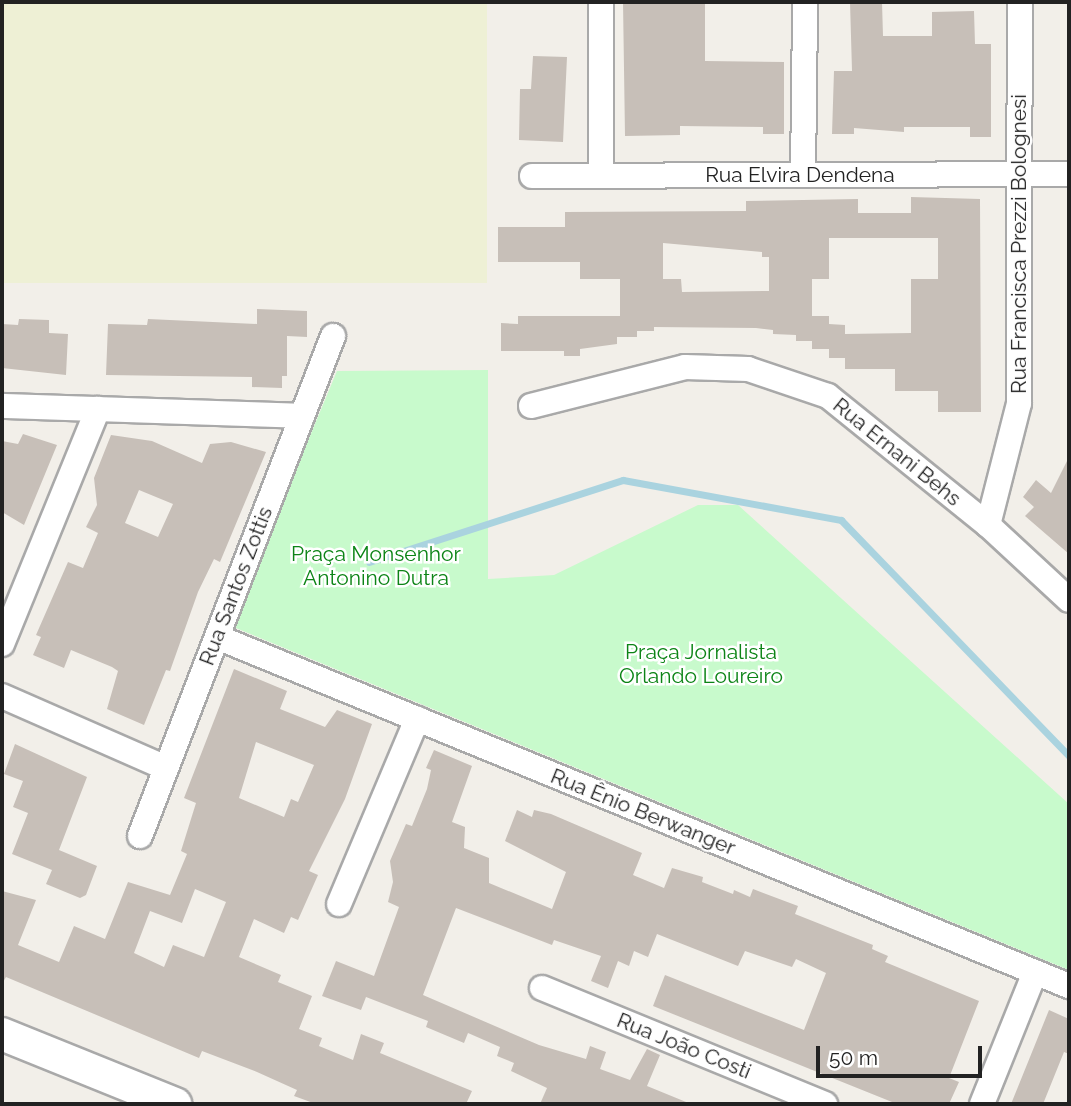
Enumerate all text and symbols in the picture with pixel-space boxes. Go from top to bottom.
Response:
street label: Rua Francisca Prezzi Bolognesi [1006,94,1032,394]
street label: Rua Elvira Dendena [705,162,895,188]
street label: Rua Ernani Behs [828,393,966,511]
street label: Rua Santos Zottis [194,503,278,669]
park label: Praça Monsenhor Antonino Dutra [291,541,461,591]
park label: Praça Jornalista Orlando Loureiro [619,639,783,689]
street label: Rua Ênio Berwanger [547,763,739,861]
street label: Rua João Costi [613,1007,755,1085]
scale bar [819,1032,985,1076]
text: 50 m [829,1045,878,1070]

